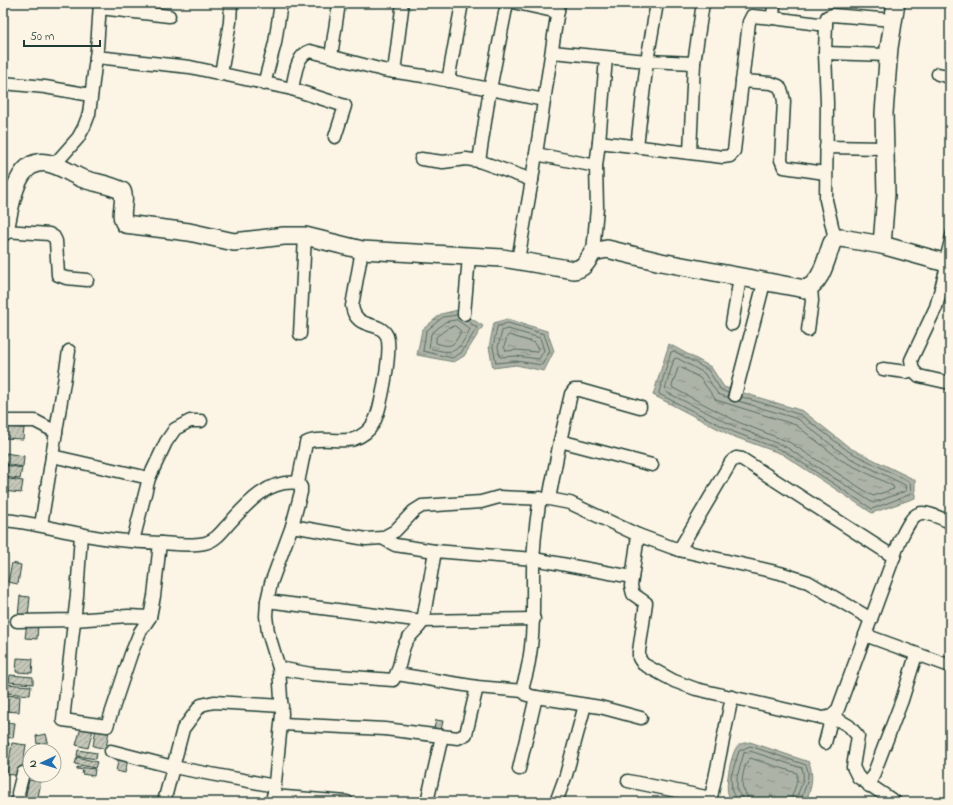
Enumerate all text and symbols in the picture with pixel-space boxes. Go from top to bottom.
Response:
scale bar [24,22,100,48]
text: 50 m [30,28,54,46]
north arrow [22,743,62,783]
text: N [25,759,41,768]

